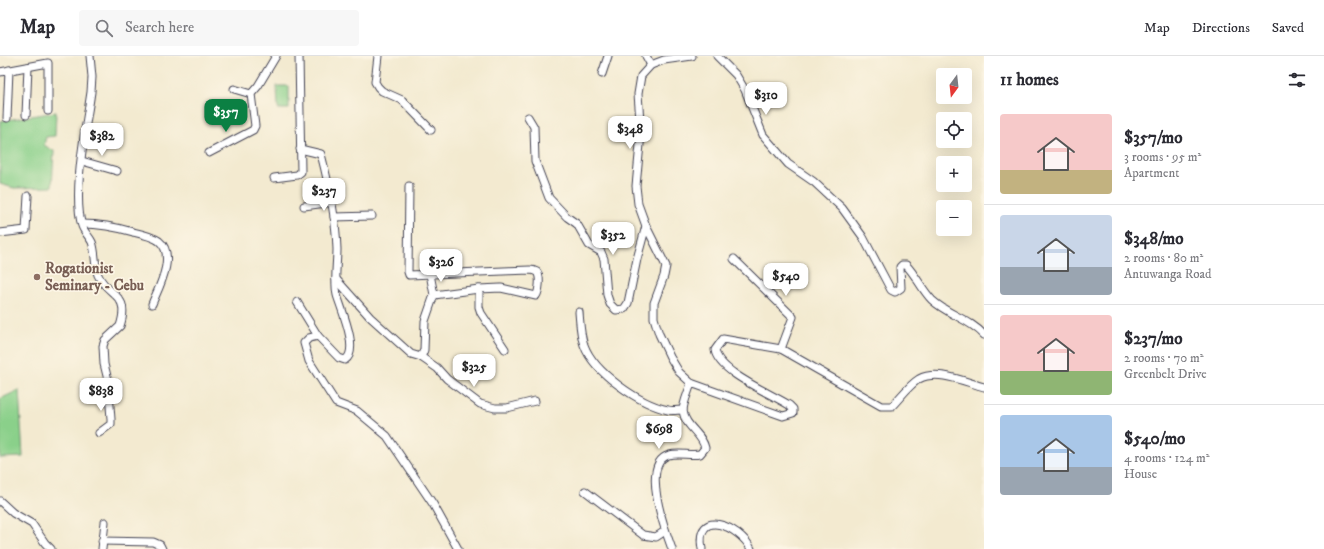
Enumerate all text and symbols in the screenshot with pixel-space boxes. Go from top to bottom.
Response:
search box [79,10,359,46]
text: Map [20,16,55,39]
icon: search [93,17,115,39]
text: Search here [125,18,194,37]
text: Map [1144,19,1170,37]
text: Directions [1192,19,1250,37]
text: Saved [1272,19,1304,37]
north arrow [936,68,972,104]
map controls [936,68,972,236]
text: 11 homes [1000,69,1059,91]
icon: filters [1286,69,1308,91]
pin: $310 [742,82,790,116]
text: $310 [754,87,778,103]
pin: $357 [202,99,250,133]
text: $357 [213,104,239,120]
button: locate [936,112,972,148]
pin: $348 [606,116,654,150]
text: $348 [617,121,643,137]
pin: $382 [78,123,126,157]
text: $357/mo [1124,127,1183,149]
text: $382 [90,128,114,144]
icon: home [1032,130,1080,178]
text: 3 rooms · 95 m² [1124,149,1201,165]
button: + [936,156,972,192]
text: Apartment [1124,165,1179,181]
pin: $237 [300,178,348,212]
text: $237 [311,183,337,199]
button: − [936,200,972,236]
pin: $352 [589,222,637,256]
text: $352 [601,227,625,243]
text: $348/mo [1124,228,1184,250]
icon: home [1032,231,1080,279]
pin: $326 [417,249,465,283]
text: 2 rooms · 80 m² [1124,250,1203,266]
text: $326 [428,254,454,270]
place label: Rogationist Seminary - Cebu [45,259,145,295]
pin: $540 [762,263,810,297]
text: Antuwanga Road [1124,266,1212,282]
text: $540 [772,268,800,284]
marker: Rogationist Seminary - Cebu [32,272,42,282]
text: $237/mo [1124,328,1182,350]
icon: home [1032,331,1080,379]
text: 2 rooms · 70 m² [1124,350,1204,366]
pin: $325 [450,354,498,388]
text: $325 [462,359,486,375]
text: Greenbelt Drive [1124,366,1207,382]
pin: $838 [77,378,125,412]
text: $838 [89,383,113,399]
pin: $698 [635,416,683,450]
text: $698 [646,421,672,437]
text: $540/mo [1124,428,1185,450]
icon: home [1032,431,1080,479]
text: 4 rooms · 124 m² [1124,450,1210,466]
text: House [1124,466,1157,482]

